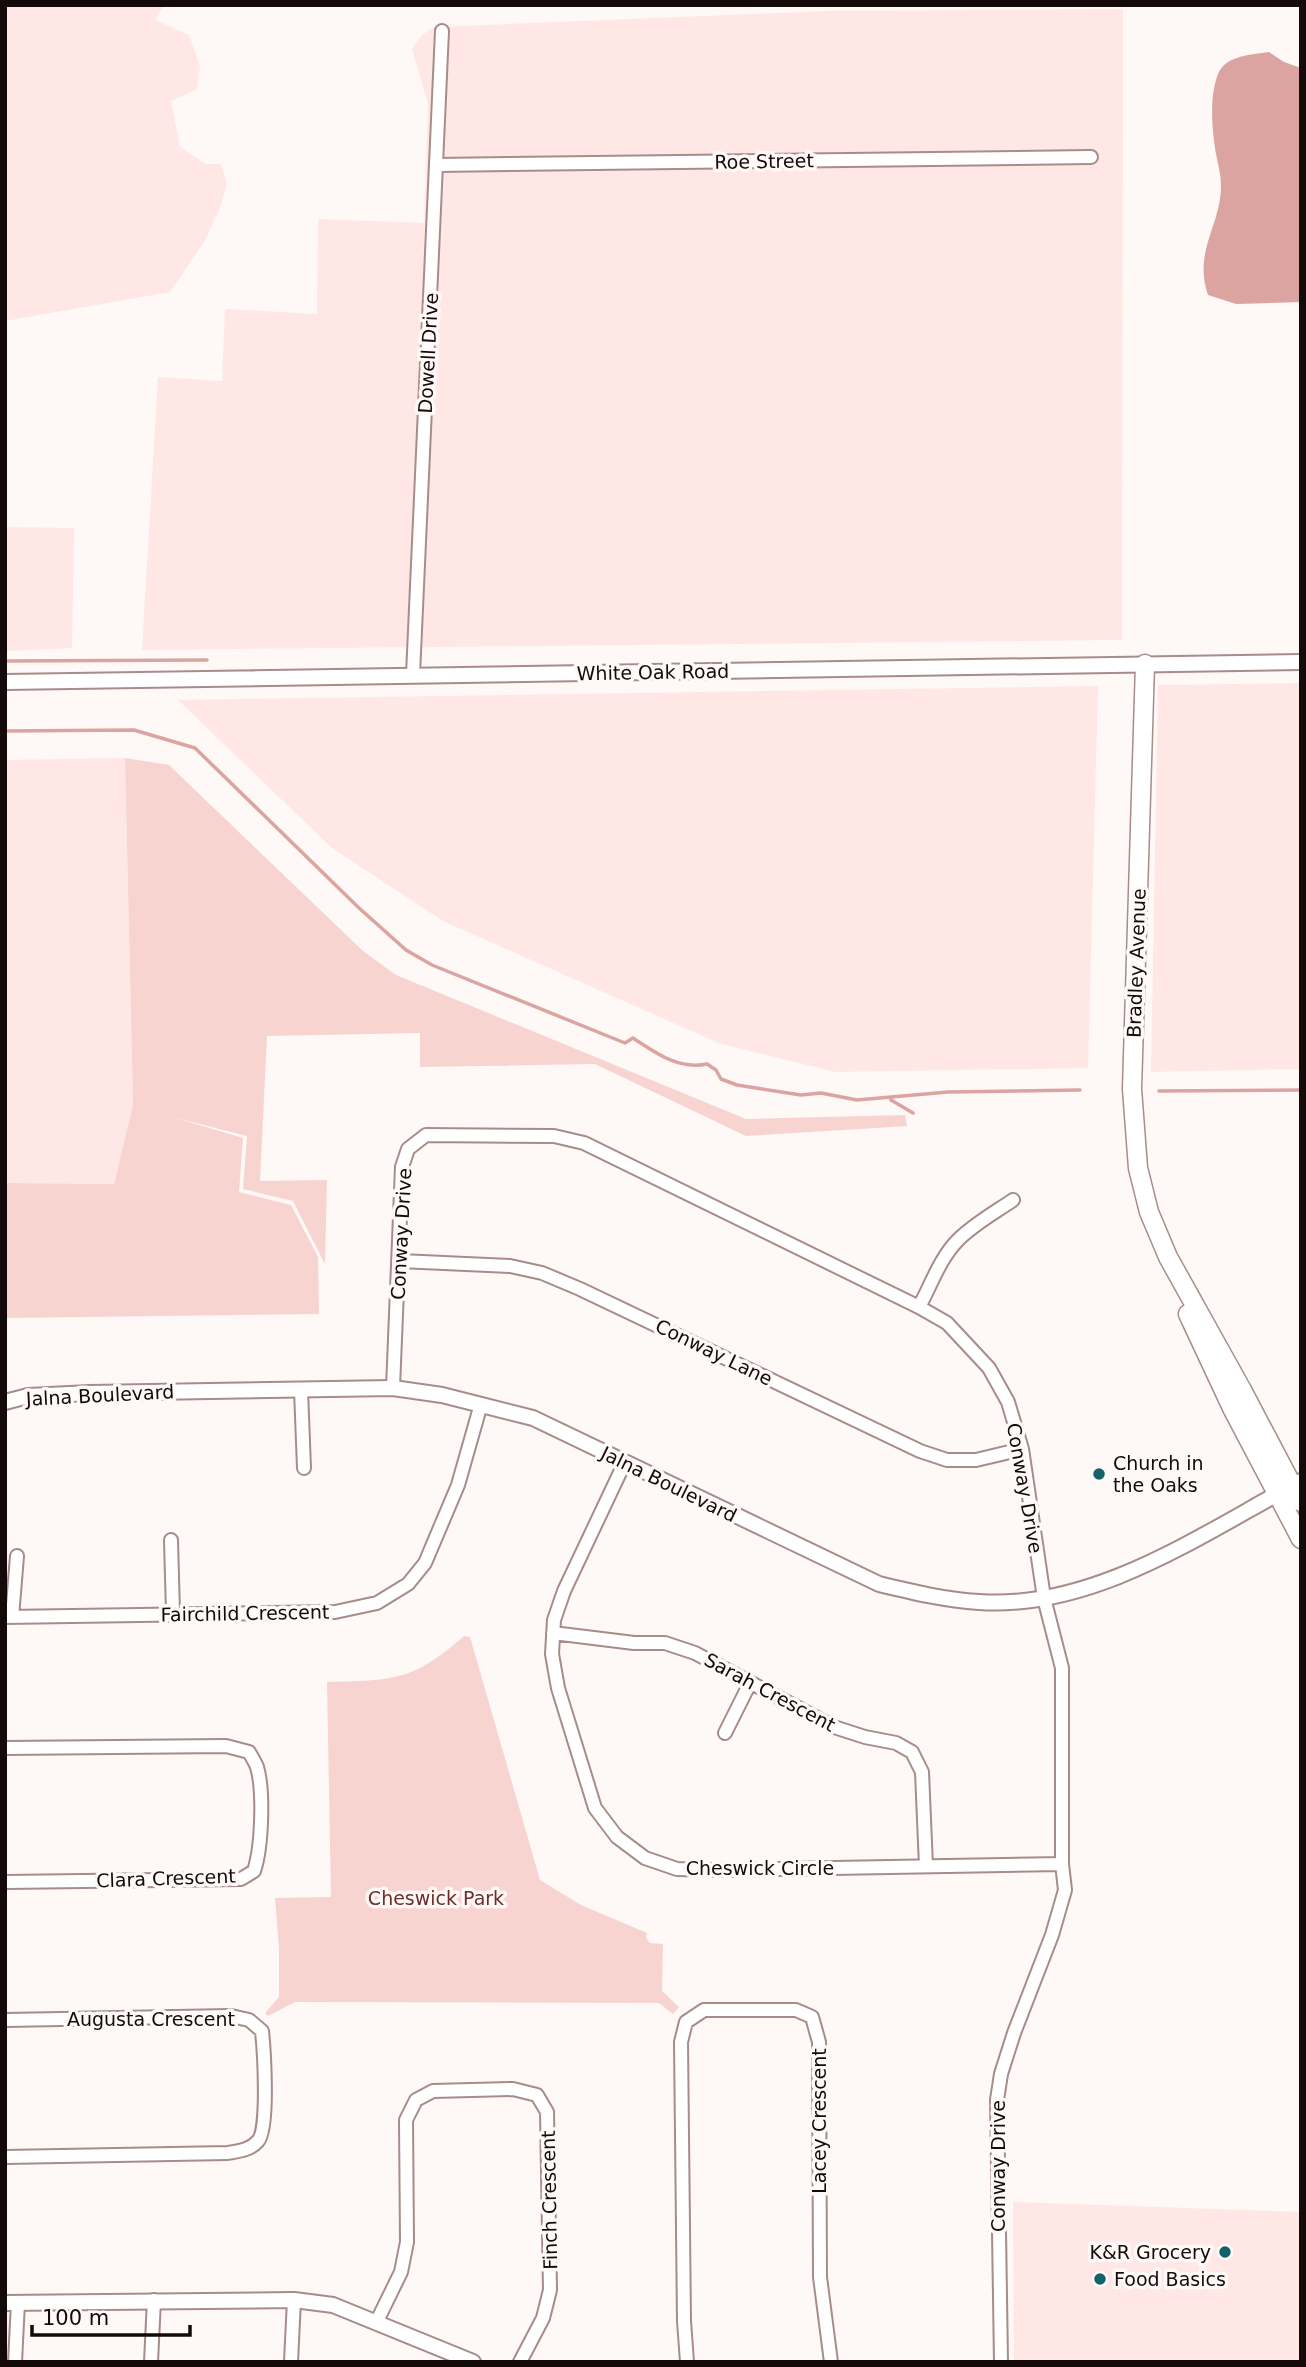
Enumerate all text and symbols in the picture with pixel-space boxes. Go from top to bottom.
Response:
street label: Roe Street [714,149,814,173]
street label: Dowell Drive [414,292,442,414]
street label: White Oak Road [577,660,729,684]
street label: Bradley Avenue [1122,888,1150,1038]
street label: Conway Drive [387,1167,415,1301]
street label: Conway Lane [652,1314,776,1390]
street label: Jalna Boulevard [24,1380,175,1410]
street label: Conway Drive [1003,1421,1047,1555]
street label: Jalna Boulevard [597,1441,740,1526]
place label: Church in the Oaks [1113,1452,1204,1496]
marker: Church in the Oaks [1091,1466,1107,1482]
street label: Fairchild Crescent [161,1601,329,1625]
street label: Sarah Crescent [701,1648,839,1736]
street label: Cheswick Circle [686,1857,834,1879]
street label: Clara Crescent [96,1865,236,1891]
park label: Cheswick Park [368,1887,504,1909]
street label: Augusta Crescent [67,2008,235,2030]
street label: Lacey Crescent [808,2048,830,2194]
street label: Conway Drive [987,2100,1009,2232]
street label: Finch Crescent [537,2130,561,2270]
place label: K&R Grocery [1090,2241,1211,2263]
marker: K&R Grocery [1217,2244,1233,2260]
place label: Food Basics [1114,2268,1226,2290]
marker: Food Basics [1092,2271,1108,2287]
scale bar [32,2294,189,2338]
text: 100 m [42,2306,109,2330]

